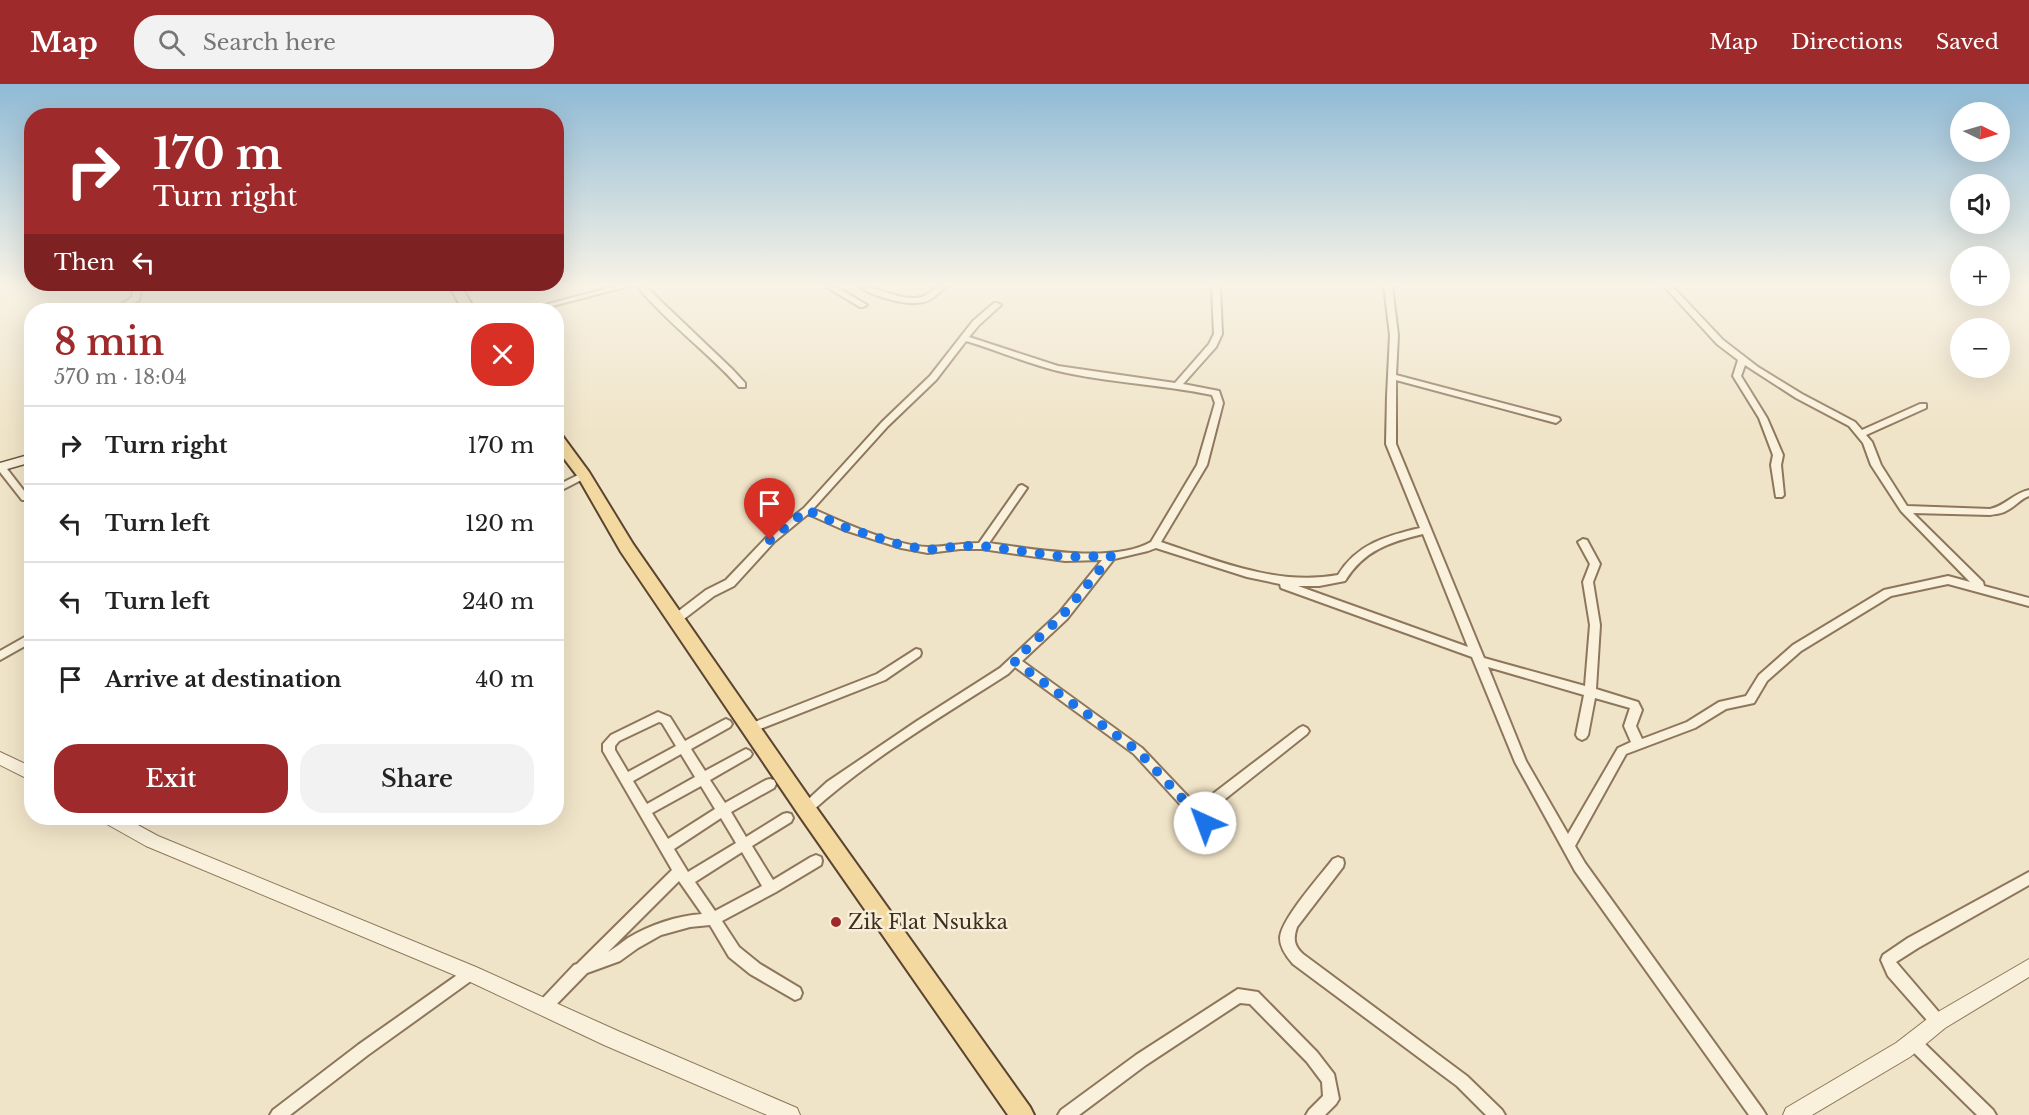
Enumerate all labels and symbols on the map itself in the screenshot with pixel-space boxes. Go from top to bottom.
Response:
north arrow [1950,102,2010,162]
pin [744,478,795,540]
position arrow [1173,791,1237,855]
place label: Zik Flat Nsukka [848,910,1009,934]
marker: Zik Flat Nsukka [829,915,843,929]

